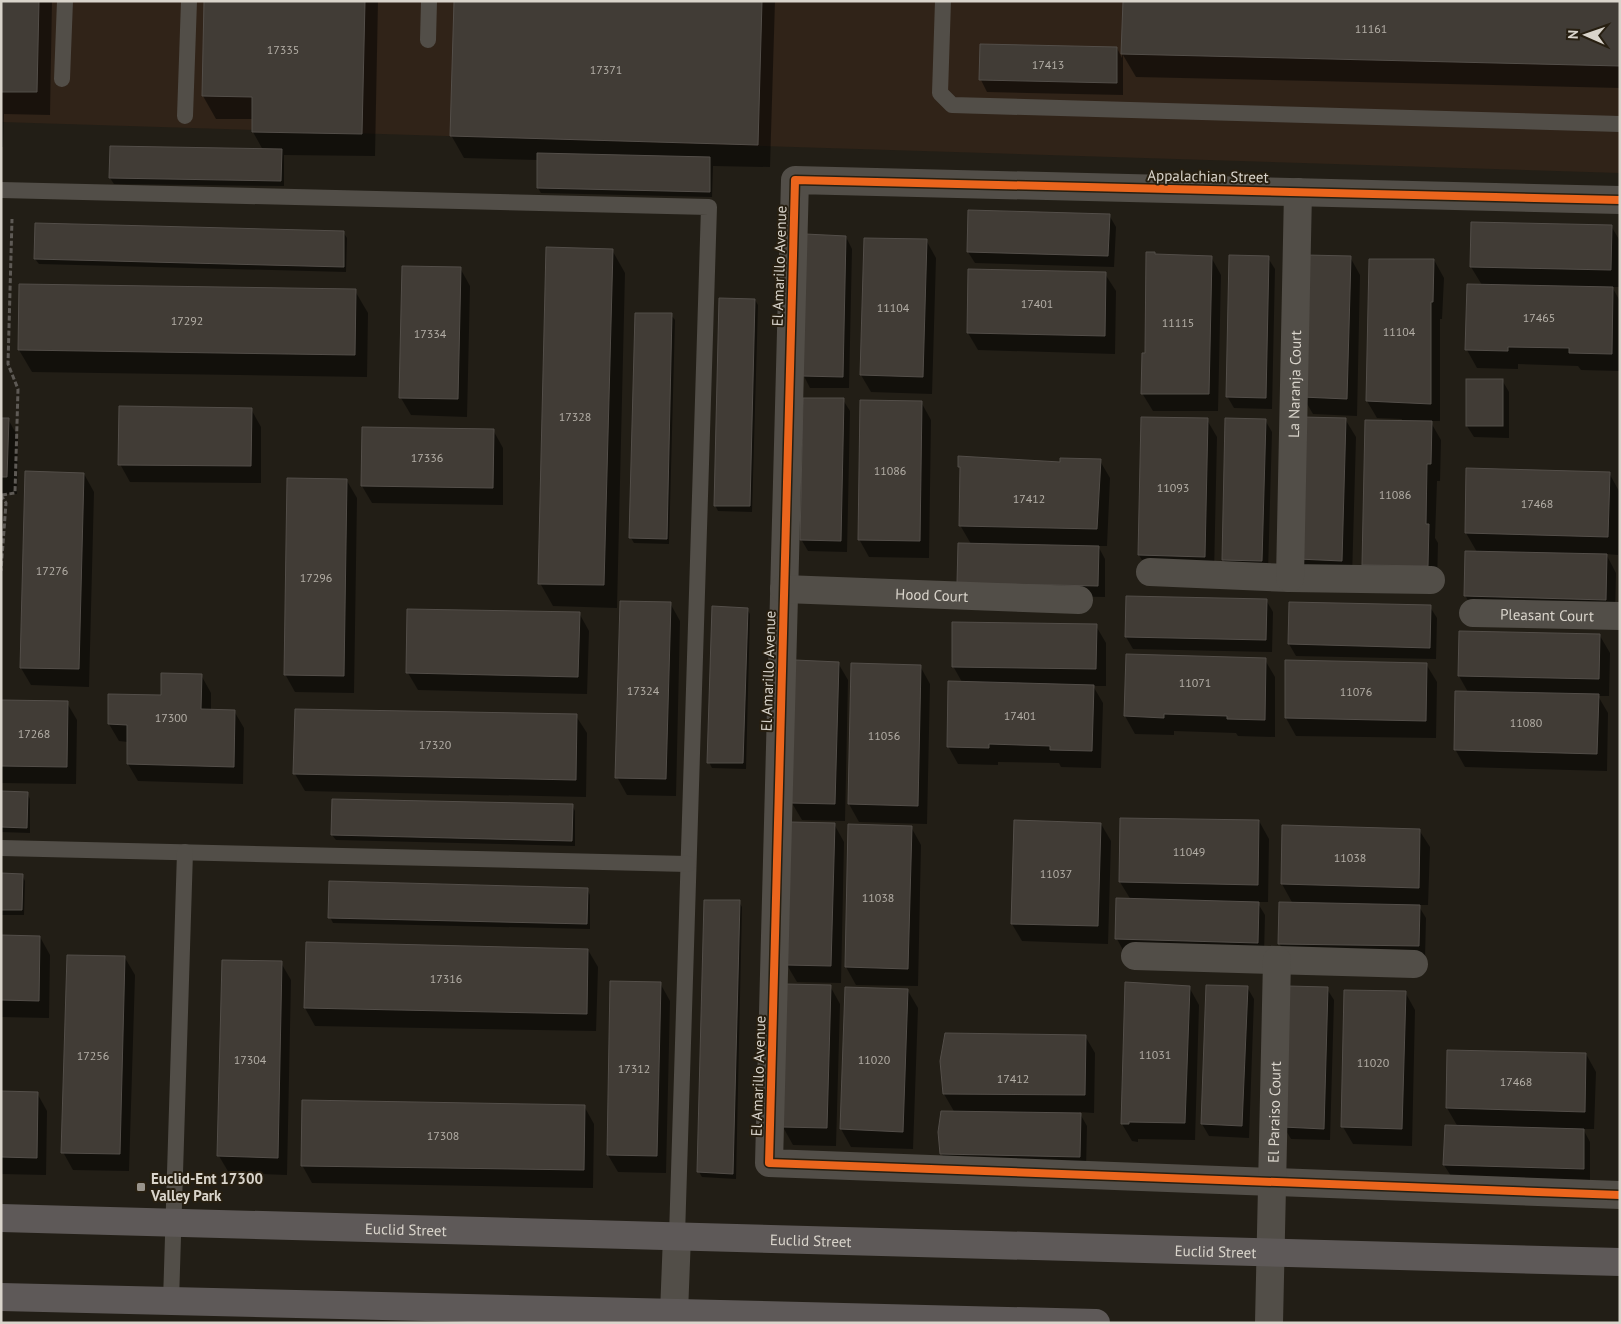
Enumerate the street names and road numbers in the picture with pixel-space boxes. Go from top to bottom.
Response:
street label: Appalachian Street [1147,165,1269,187]
street label: El Amarillo Avenue [767,205,791,327]
street label: La Naranja Court [1283,330,1305,438]
street label: Hood Court [895,584,969,605]
street label: Pleasant Court [1500,604,1594,625]
street label: El Amarillo Avenue [756,610,780,732]
street label: El Amarillo Avenue [746,1015,770,1137]
street label: El Paraiso Court [1263,1061,1284,1163]
street label: Euclid Street [365,1218,447,1240]
street label: Euclid Street [770,1229,852,1251]
street label: Euclid Street [1174,1240,1257,1262]

